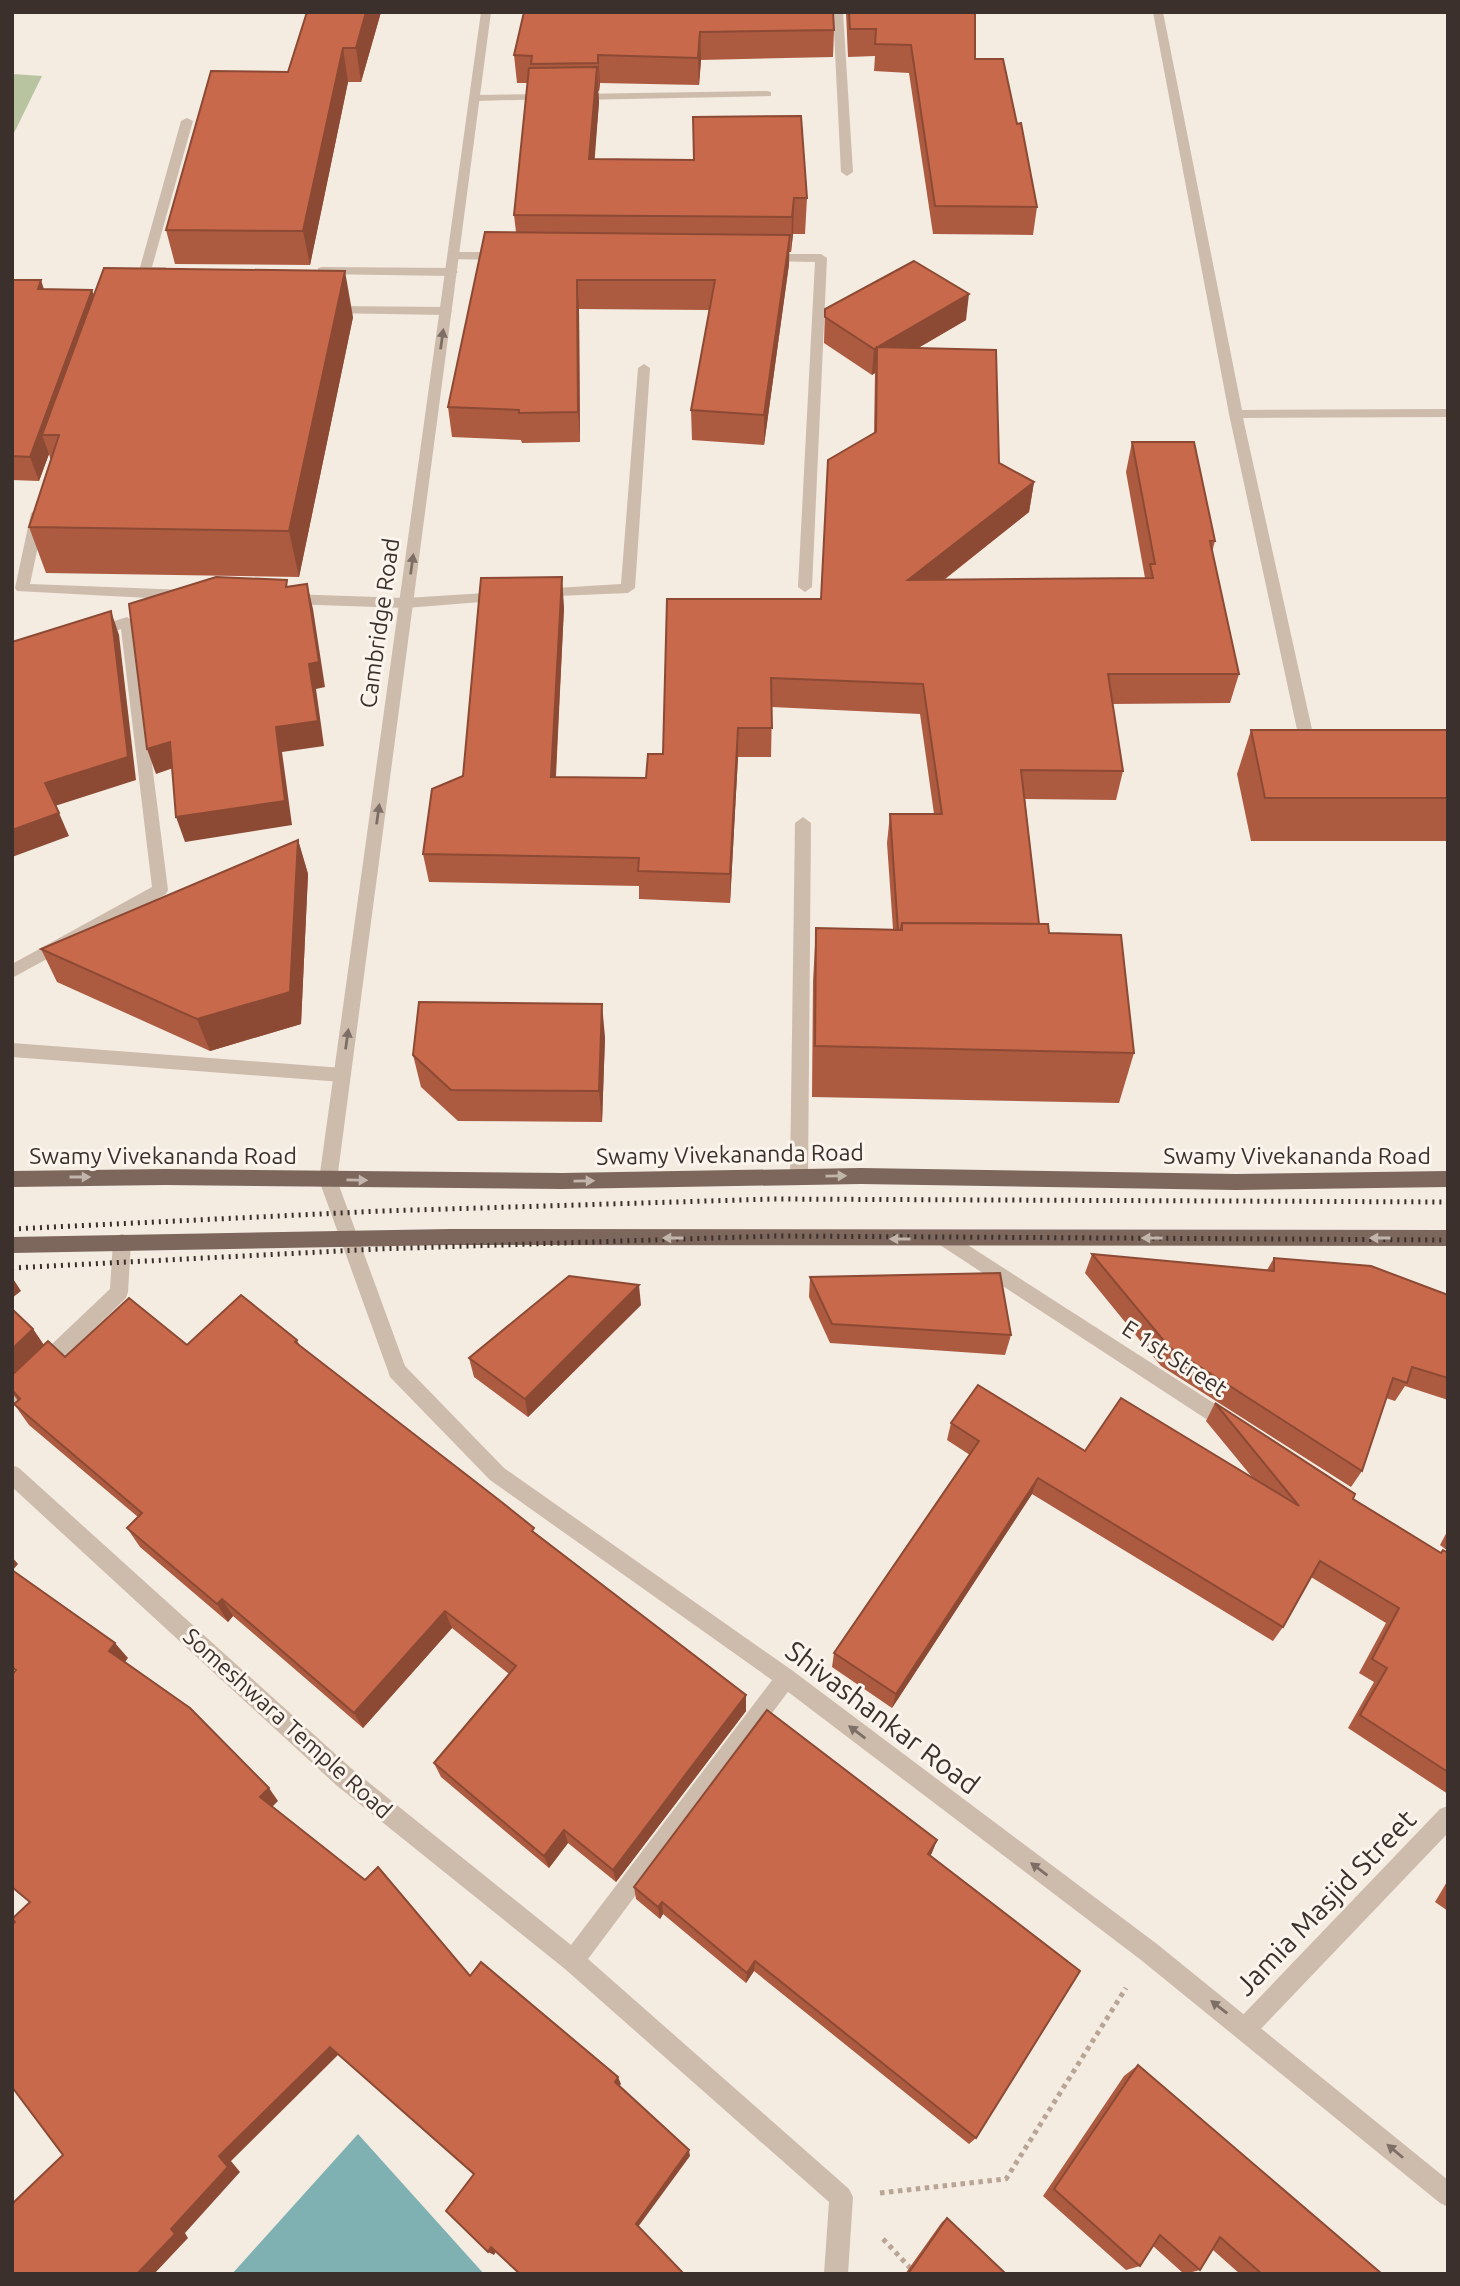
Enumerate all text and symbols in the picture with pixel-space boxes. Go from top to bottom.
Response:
one-way arrow [437,327,448,349]
street label: Cambridge Road [355,536,403,710]
one-way arrow [406,553,417,575]
one-way arrow [372,803,383,825]
one-way arrow [342,1028,353,1050]
street label: Swamy Vivekananda Road [596,1139,864,1169]
street label: Swamy Vivekananda Road [29,1143,297,1168]
street label: Swamy Vivekananda Road [1163,1143,1431,1168]
one-way arrow [826,1170,848,1182]
one-way arrow [70,1171,92,1183]
one-way arrow [346,1174,368,1186]
one-way arrow [574,1175,596,1187]
one-way arrow [661,1232,683,1244]
one-way arrow [1141,1232,1163,1244]
one-way arrow [1368,1232,1390,1244]
one-way arrow [889,1233,911,1244]
street label: E 1st Street [1118,1315,1232,1401]
street label: Someshwara Temple Road [179,1623,397,1823]
street label: Shivashankar Road [780,1634,986,1800]
one-way arrow [848,1725,866,1739]
street label: Jamia Masjid Street [1229,1803,1421,2001]
one-way arrow [1030,1861,1048,1876]
one-way arrow [1210,2000,1228,2015]
one-way arrow [1387,2144,1404,2159]

